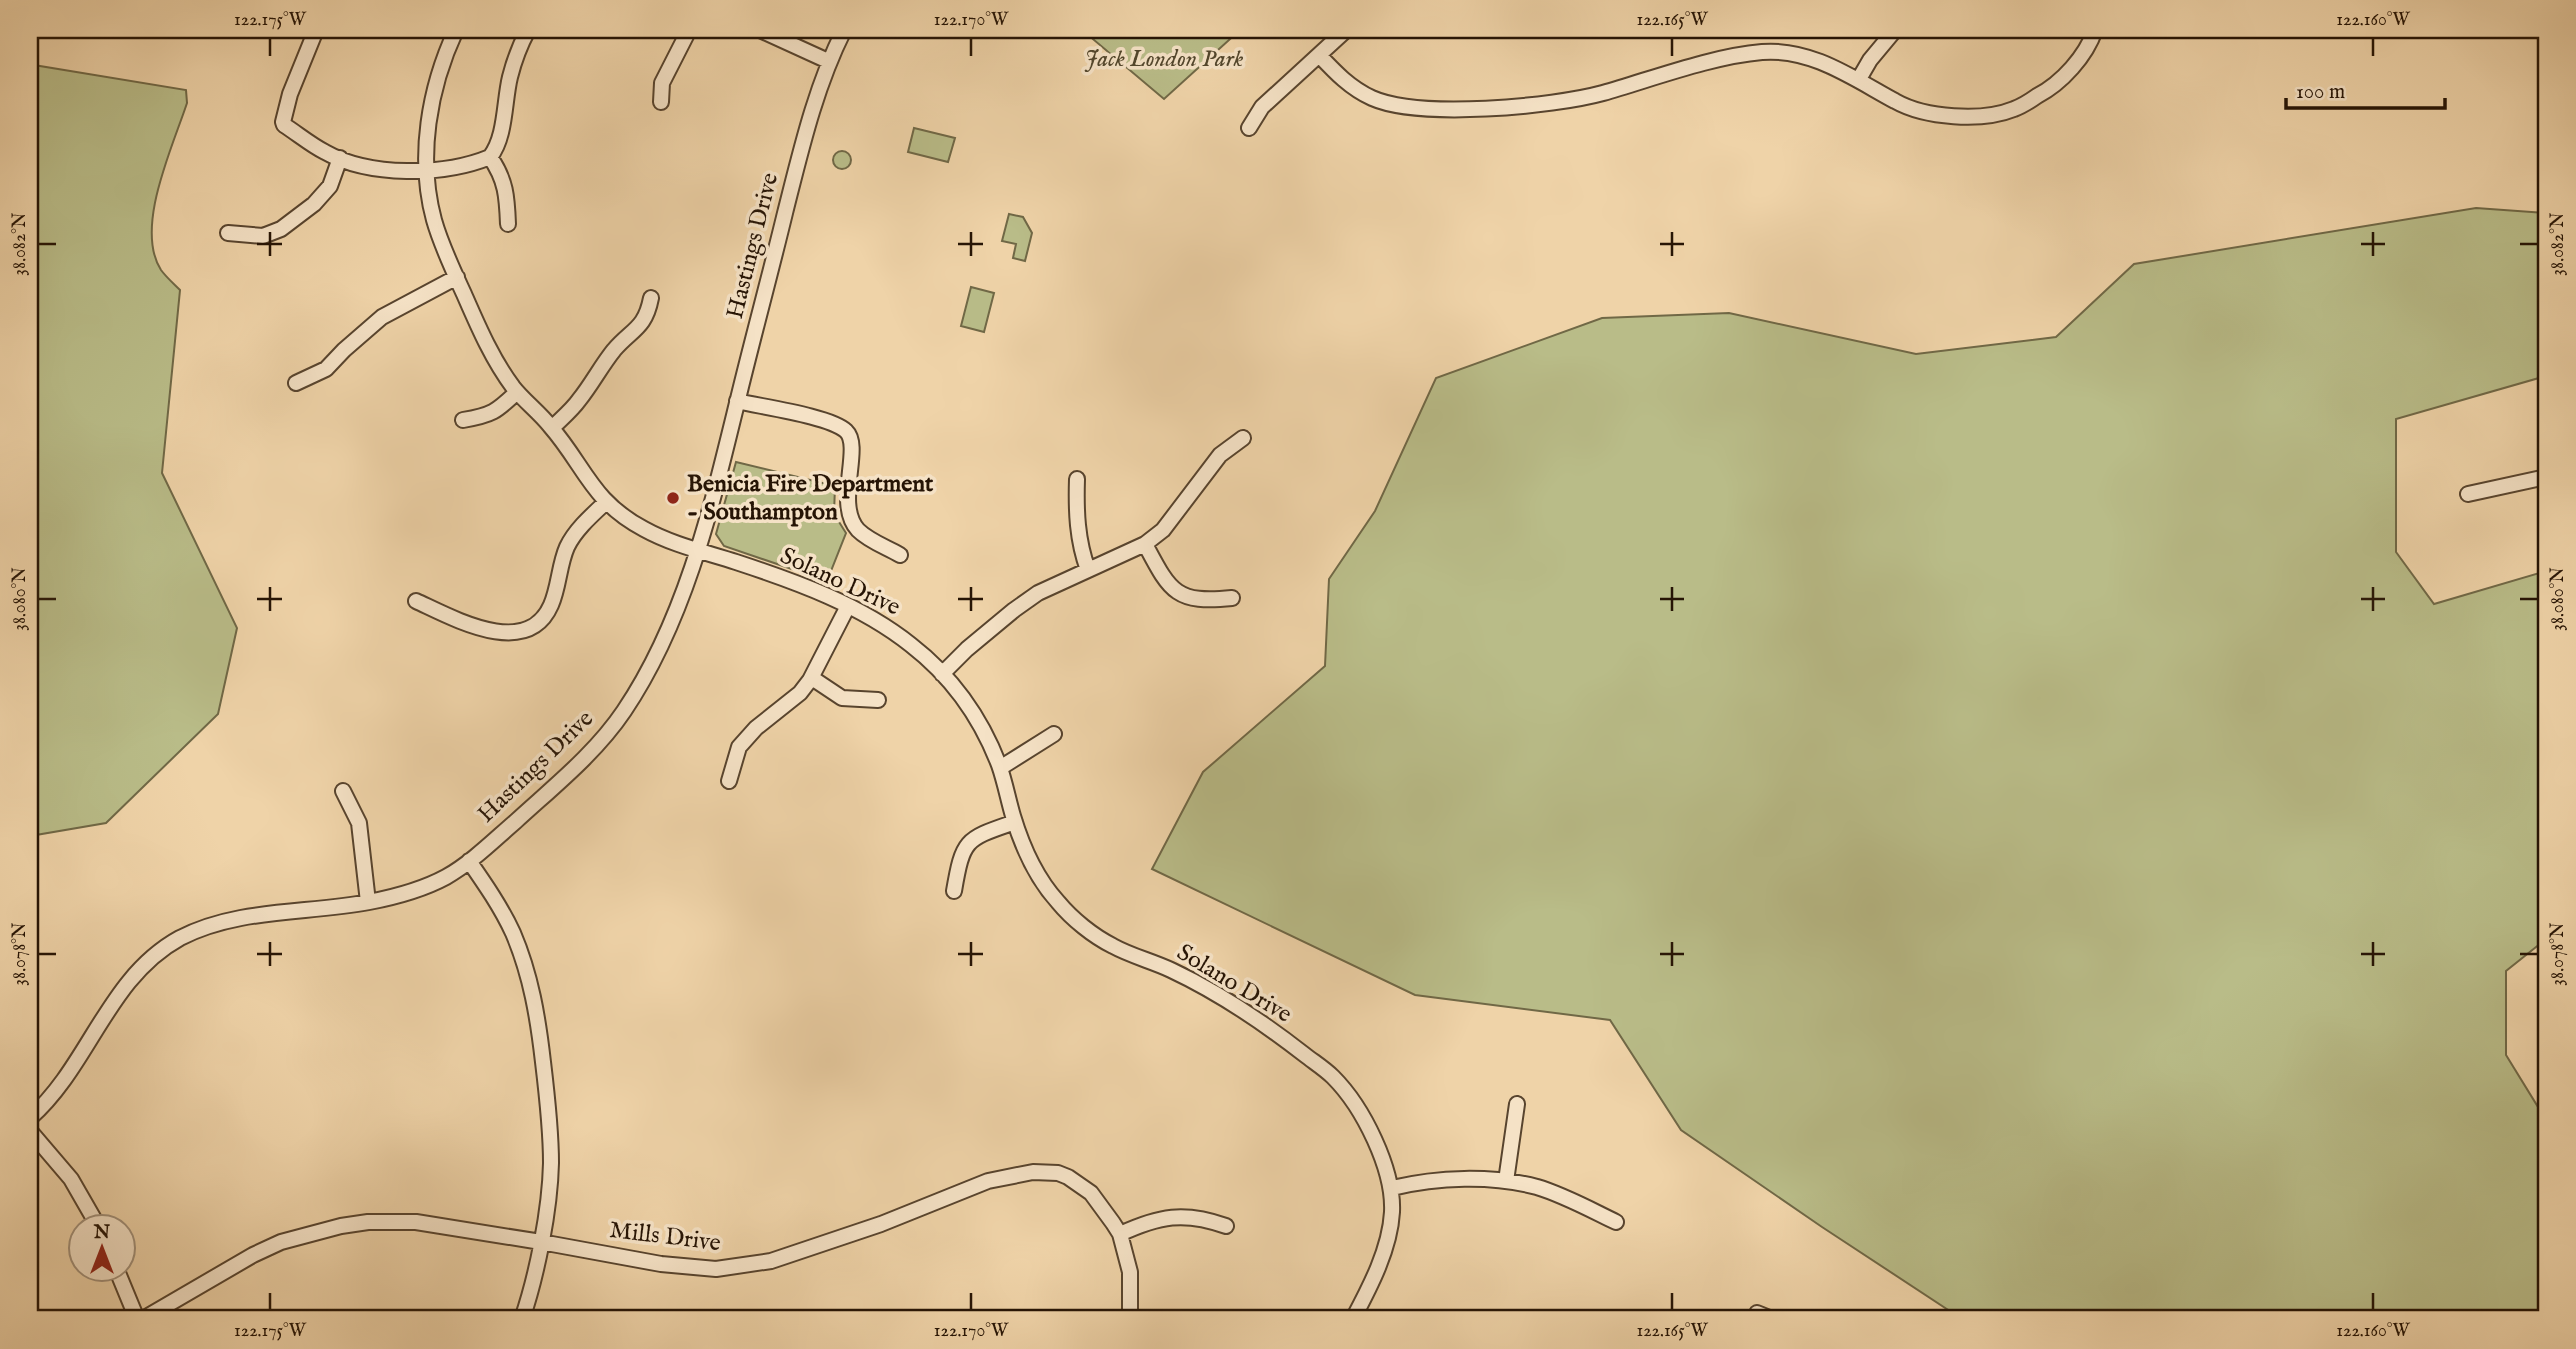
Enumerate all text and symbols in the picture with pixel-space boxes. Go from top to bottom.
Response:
text: 122.175°W [234,9,307,32]
text: 122.170°W [934,9,1009,32]
text: 122.165°W [1636,9,1708,32]
text: 122.160°W [2336,9,2411,32]
park label: Jack London Park [1085,44,1244,75]
scale bar [2286,66,2445,110]
text: 100 m [2296,79,2345,106]
street label: Hastings Drive [720,170,786,322]
text: 38.082°N [9,212,32,276]
text: 38.082°N [2547,212,2570,276]
place label: Benicia Fire Department - Southampton [687,469,934,528]
marker: Benicia Fire Department - Southampton [665,490,681,506]
street label: Solano Drive [775,541,905,623]
text: 38.080°N [9,567,32,631]
text: 38.080°N [2547,567,2570,631]
street label: Hastings Drive [471,704,601,830]
text: 38.078°N [9,922,32,986]
text: 38.078°N [2547,922,2570,986]
street label: Solano Drive [1171,938,1297,1030]
north arrow [66,1212,136,1282]
street label: Mills Drive [608,1215,722,1259]
text: N [93,1221,111,1245]
text: 122.175°W [234,1320,307,1343]
text: 122.170°W [934,1320,1009,1343]
text: 122.165°W [1636,1320,1708,1343]
text: 122.160°W [2336,1320,2411,1343]

